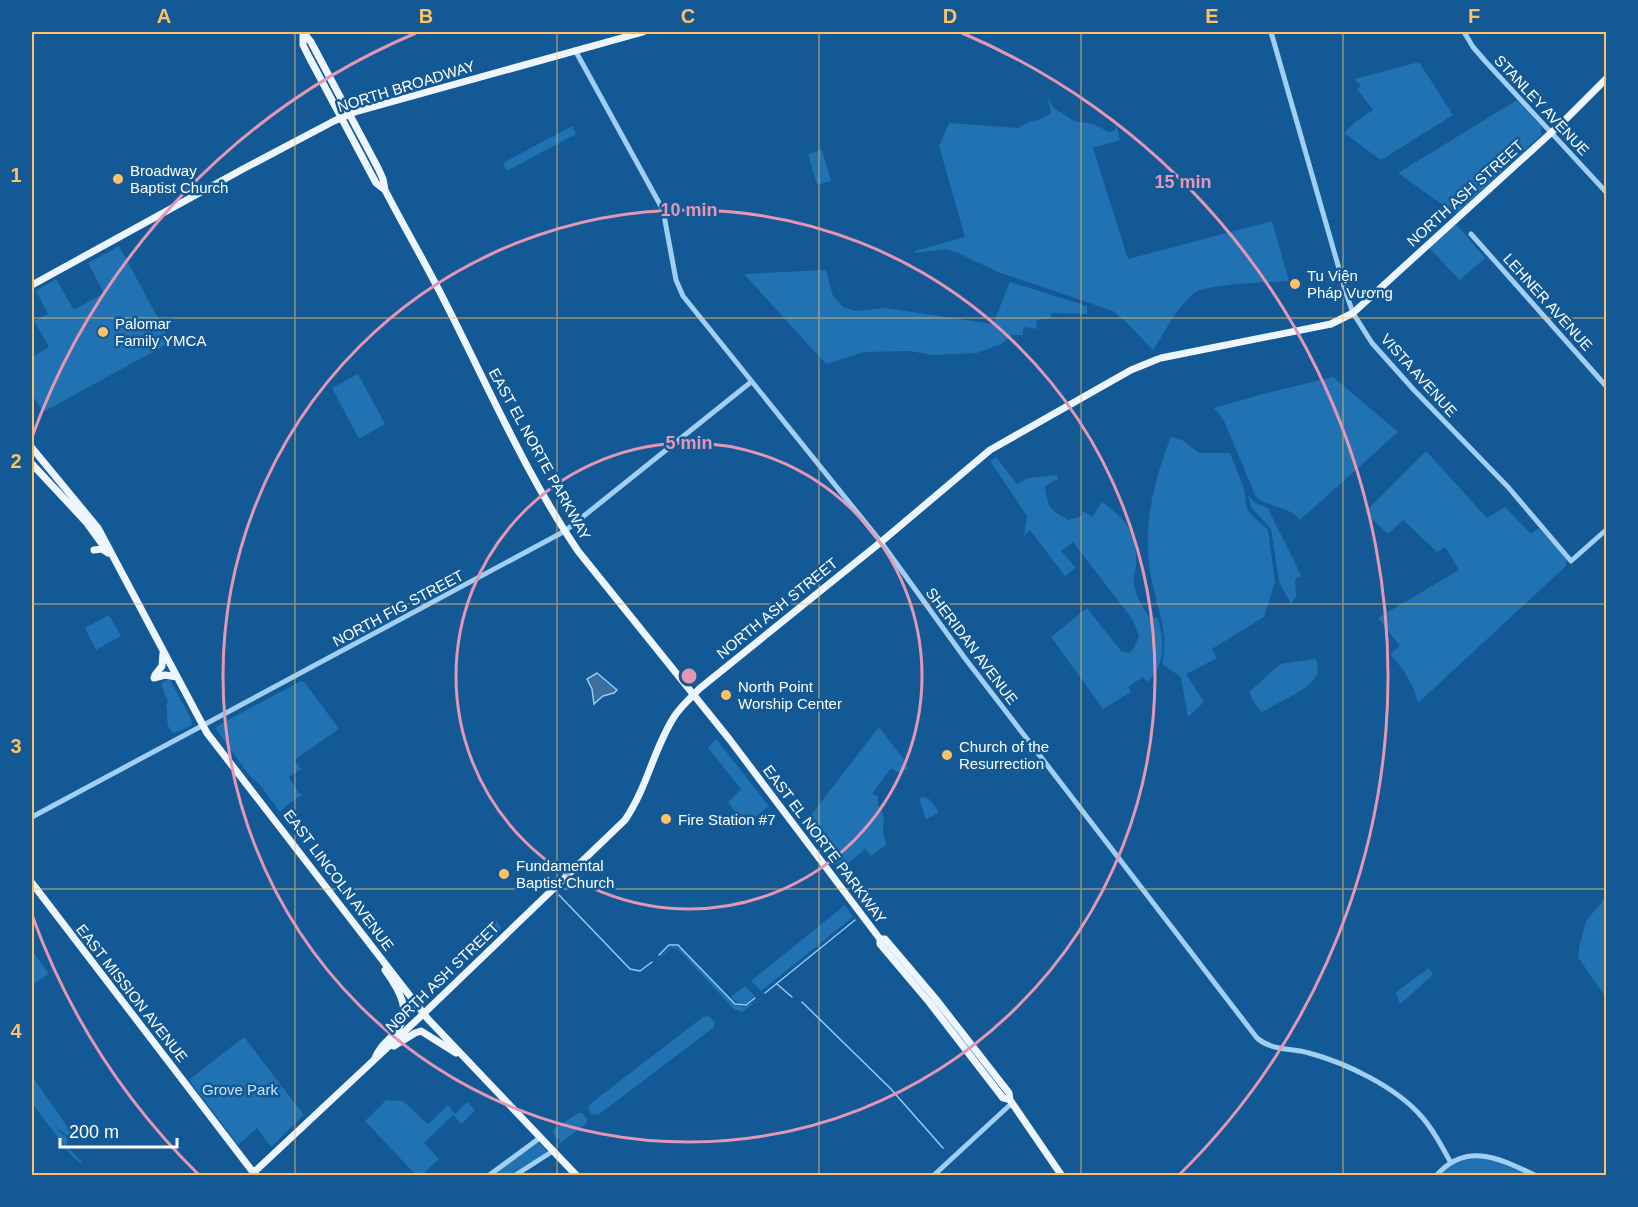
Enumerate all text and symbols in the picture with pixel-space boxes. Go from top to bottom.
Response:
text: A [157,5,171,27]
text: B [419,5,433,27]
text: C [681,5,695,27]
text: D [943,5,957,27]
text: E [1205,5,1219,27]
text: F [1468,5,1480,27]
street label: STANLEY AVENUE [1491,51,1593,159]
street label: NORTH BROADWAY [335,57,477,115]
street label: NORTH ASH STREET [1403,136,1527,250]
place label: Broadway Baptist Church [130,162,228,196]
text: 1 [10,164,22,186]
marker: Broadway Baptist Church [111,172,125,186]
text: 15 min [1154,172,1212,192]
text: 10 min [660,200,718,220]
street label: LEHNER AVENUE [1500,250,1596,354]
place label: Tu Viện Pháp Vương [1307,267,1393,301]
marker: Tu Viện Pháp Vương [1288,277,1302,291]
place label: Palomar Family YMCA [115,315,206,349]
marker: Palomar Family YMCA [96,325,110,339]
street label: VISTA AVENUE [1377,330,1461,420]
street label: EAST EL NORTE PARKWAY [486,365,594,543]
text: 5 min [665,433,713,453]
text: 2 [10,450,22,472]
street label: NORTH ASH STREET [713,554,841,662]
street label: NORTH FIG STREET [330,566,466,650]
street label: SHERIDAN AVENUE [923,584,1021,708]
centre of rings [679,666,699,686]
place label: North Point Worship Center [738,678,842,712]
marker: North Point Worship Center [719,688,733,702]
text: 3 [10,735,22,757]
place label: Church of the Resurrection [959,738,1049,772]
marker: Church of the Resurrection [940,748,954,762]
street label: EAST EL NORTE PARKWAY [760,762,890,926]
street label: EAST LINCOLN AVENUE [280,806,398,954]
place label: Fire Station #7 [678,811,776,828]
marker: Fire Station #7 [659,812,673,826]
place label: Fundamental Baptist Church [516,857,614,891]
marker: Fundamental Baptist Church [497,867,511,881]
street label: NORTH ASH STREET [382,919,502,1035]
street label: EAST MISSION AVENUE [73,921,191,1065]
text: 4 [10,1020,22,1042]
park label: Grove Park [202,1081,278,1098]
scale bar [60,1111,177,1149]
text: 200 m [69,1122,119,1142]

